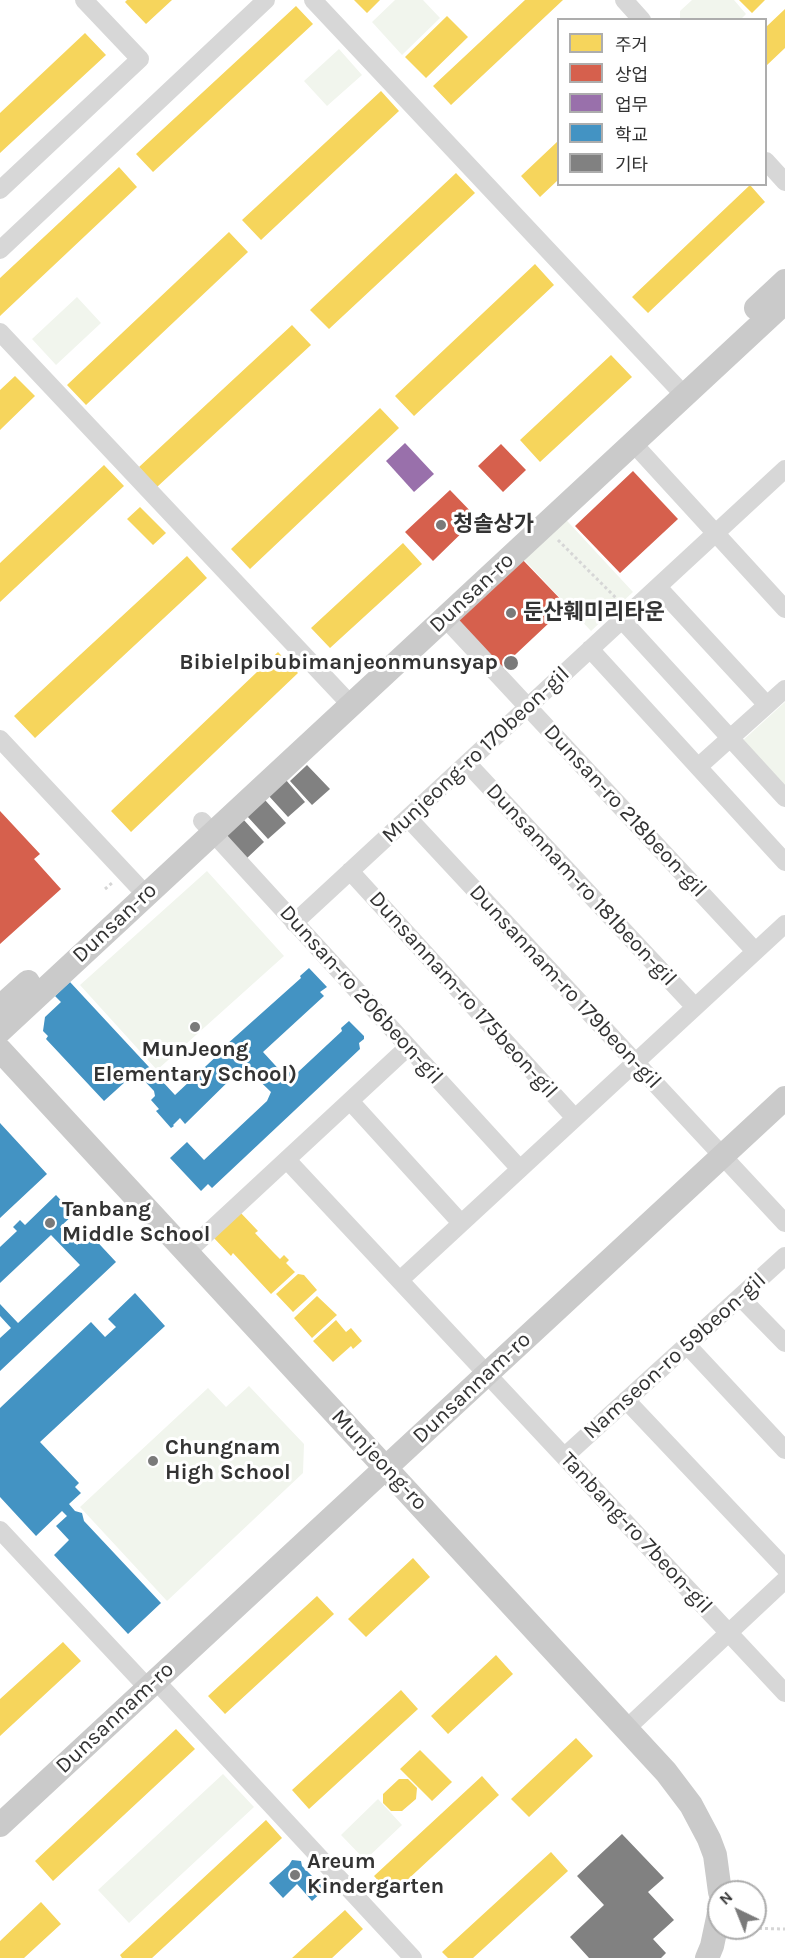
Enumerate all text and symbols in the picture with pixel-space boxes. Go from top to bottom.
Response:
legend [557,18,767,186]
text: 주거 [615,34,648,56]
text: 상업 [615,64,648,86]
text: 업무 [615,94,648,116]
text: 학교 [615,124,648,146]
text: 기타 [615,154,648,176]
place label: 청솔상가 [453,512,534,538]
marker: 청솔상가 [434,518,448,532]
street label: Dunsan-ro [424,547,520,639]
place label: 둔산훼미리타운 [523,600,665,626]
marker: 둔산훼미리타운 [504,606,518,620]
place label: Bibielpibubimanjeonmunsyap [179,650,498,676]
marker: Bibielpibubimanjeonmunsyap [502,654,520,672]
street label: Munjeong-ro 170beon-gil [377,661,575,849]
street label: Dunsan-ro 218beon-gil [538,719,712,903]
street label: Dunsannam-ro 181beon-gil [480,778,682,992]
street label: Dunsan-ro [67,877,163,969]
street label: Dunsannam-ro 179beon-gil [463,879,667,1095]
street label: Dunsannam-ro 175beon-gil [363,886,563,1104]
street label: Dunsan-ro 206beon-gil [274,900,448,1090]
marker: MunJeong Elementary School) [188,1020,202,1034]
place label: MunJeong Elementary School) [93,1037,297,1088]
place label: Tanbang Middle School [62,1197,210,1248]
marker: Tanbang Middle School [43,1216,57,1230]
street label: Namseon-ro 59beon-gil [578,1267,772,1445]
street label: Dunsannam-ro [408,1327,536,1449]
street label: Munjeong-ro [325,1404,433,1516]
place label: Chungnam High School [165,1435,291,1486]
street label: Tanbang-ro 7beon-gil [554,1447,718,1619]
marker: Chungnam High School [146,1454,160,1468]
street label: Dunsannam-ro [51,1657,179,1779]
place label: Areum Kindergarten [307,1849,444,1900]
marker: Areum Kindergarten [288,1868,302,1882]
north arrow [707,1880,767,1940]
text: N [715,1887,736,1909]

